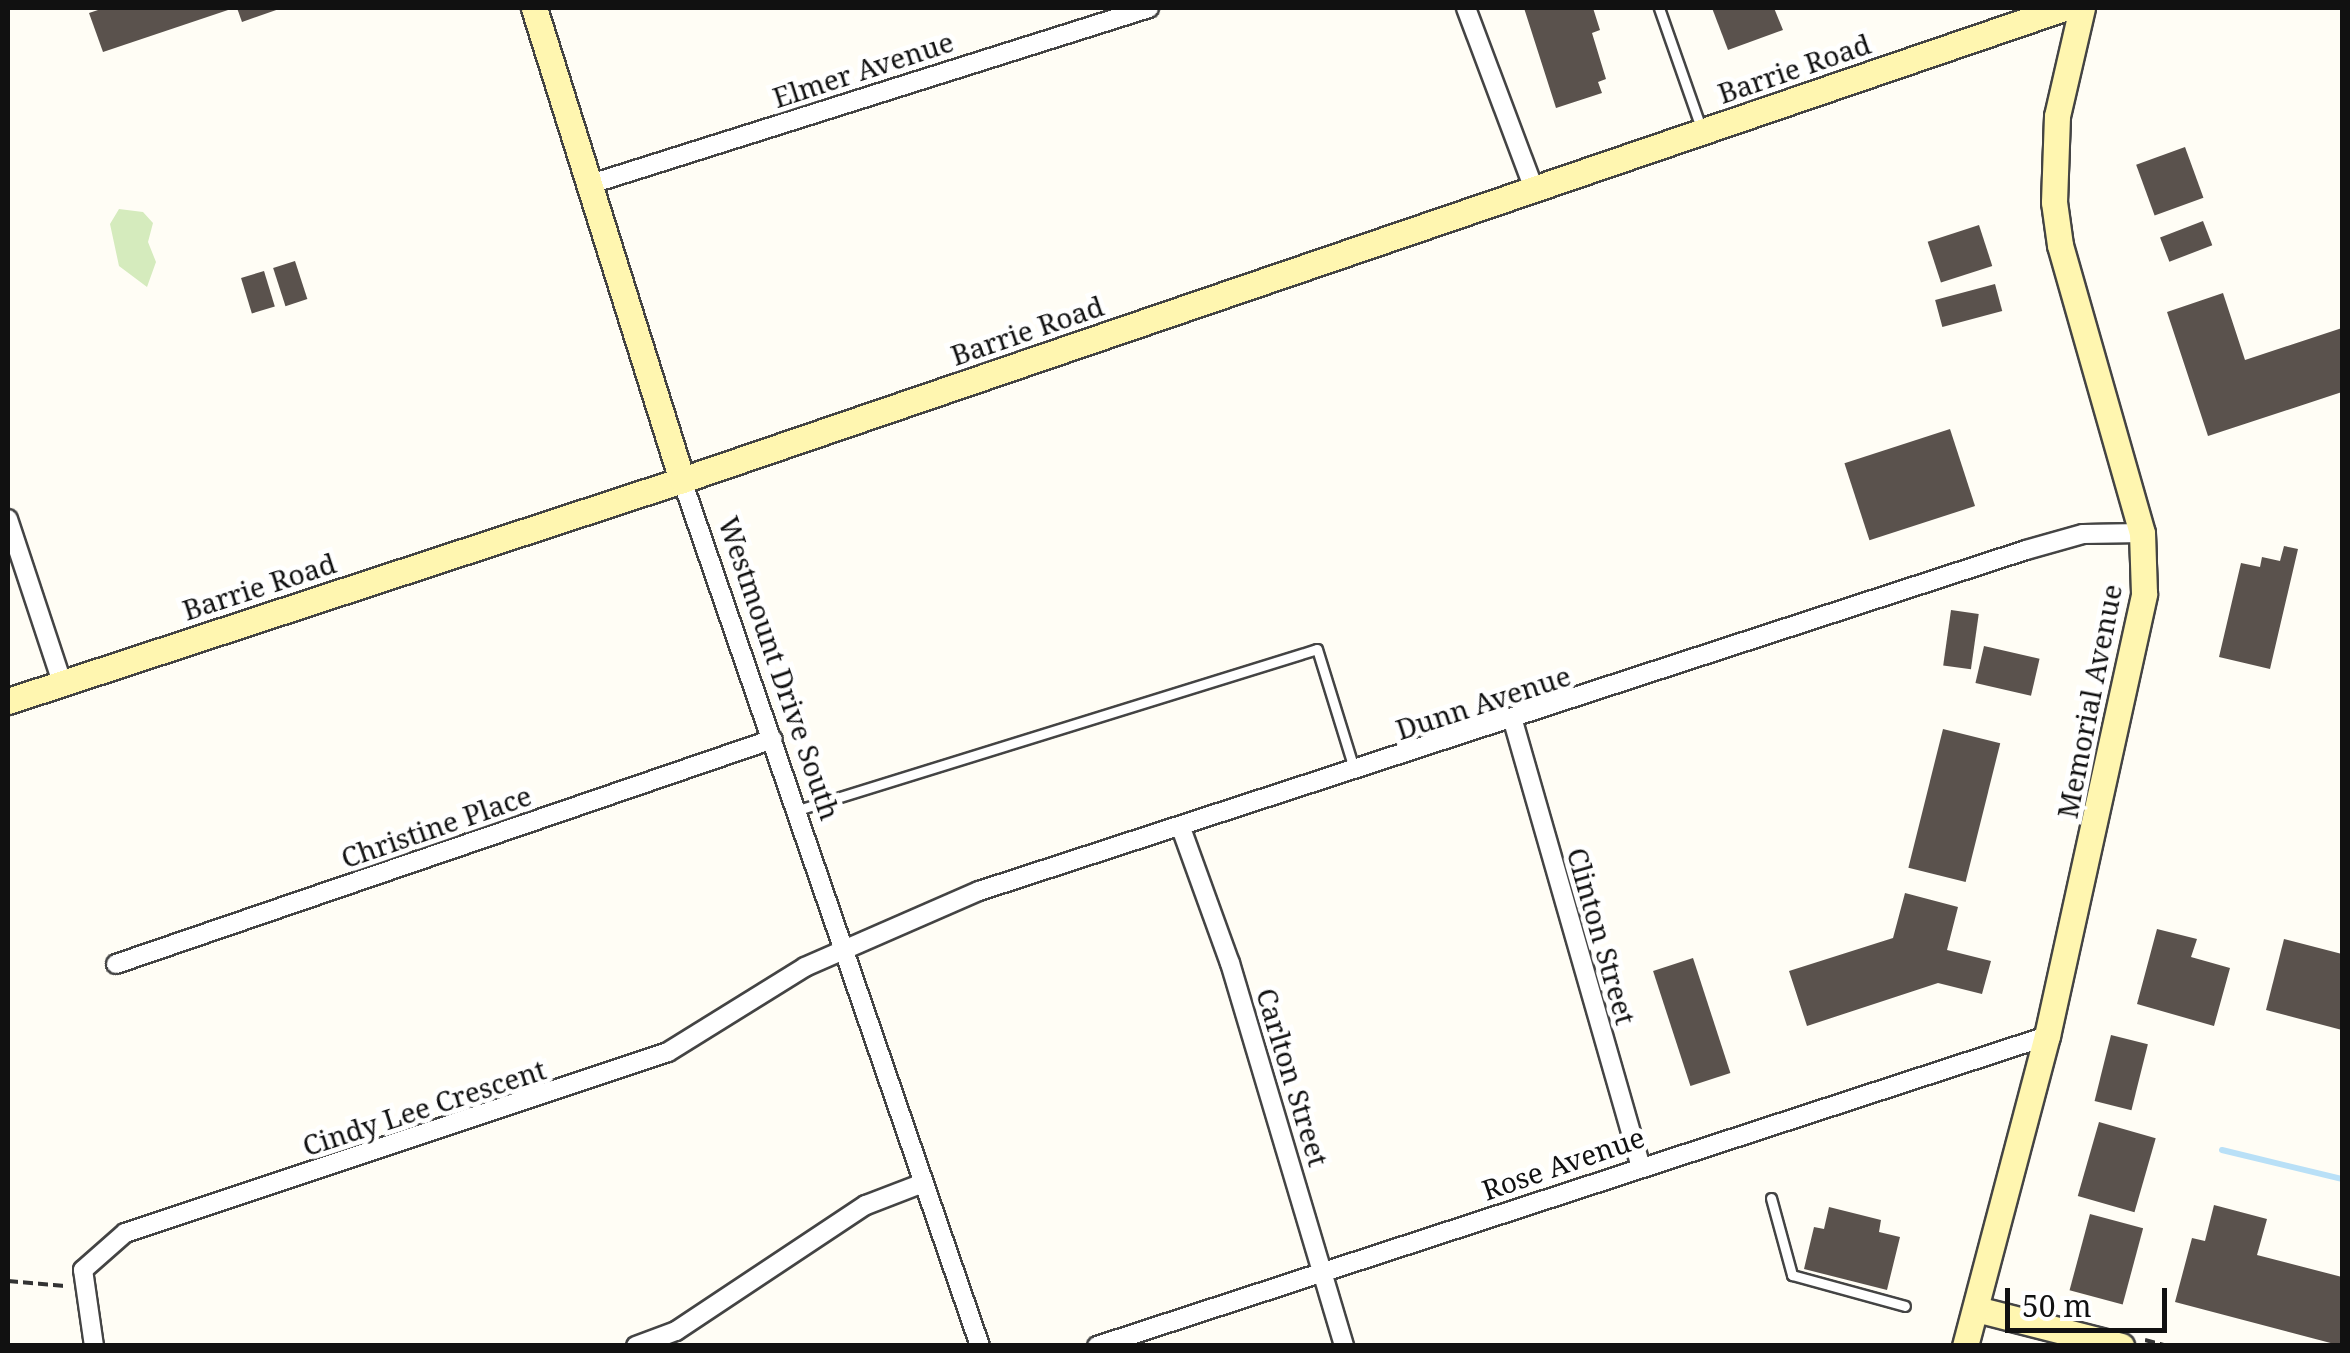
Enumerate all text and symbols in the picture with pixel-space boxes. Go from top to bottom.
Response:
street label: Elmer Avenue [768,24,958,114]
street label: Barrie Road [1713,26,1875,110]
street label: Barrie Road [946,288,1108,372]
street label: Westmount Drive South [712,512,848,824]
street label: Barrie Road [178,545,340,627]
street label: Memorial Avenue [2050,581,2128,821]
street label: Dunn Avenue [1391,658,1575,746]
street label: Christine Place [336,778,536,874]
street label: Clinton Street [1561,844,1643,1028]
street label: Carlton Street [1250,984,1336,1170]
street label: Cindy Lee Crescent [298,1052,550,1162]
street label: Rose Avenue [1477,1120,1649,1206]
scale bar [2010,1268,2172,1330]
text: 50 m [2022,1285,2092,1326]

